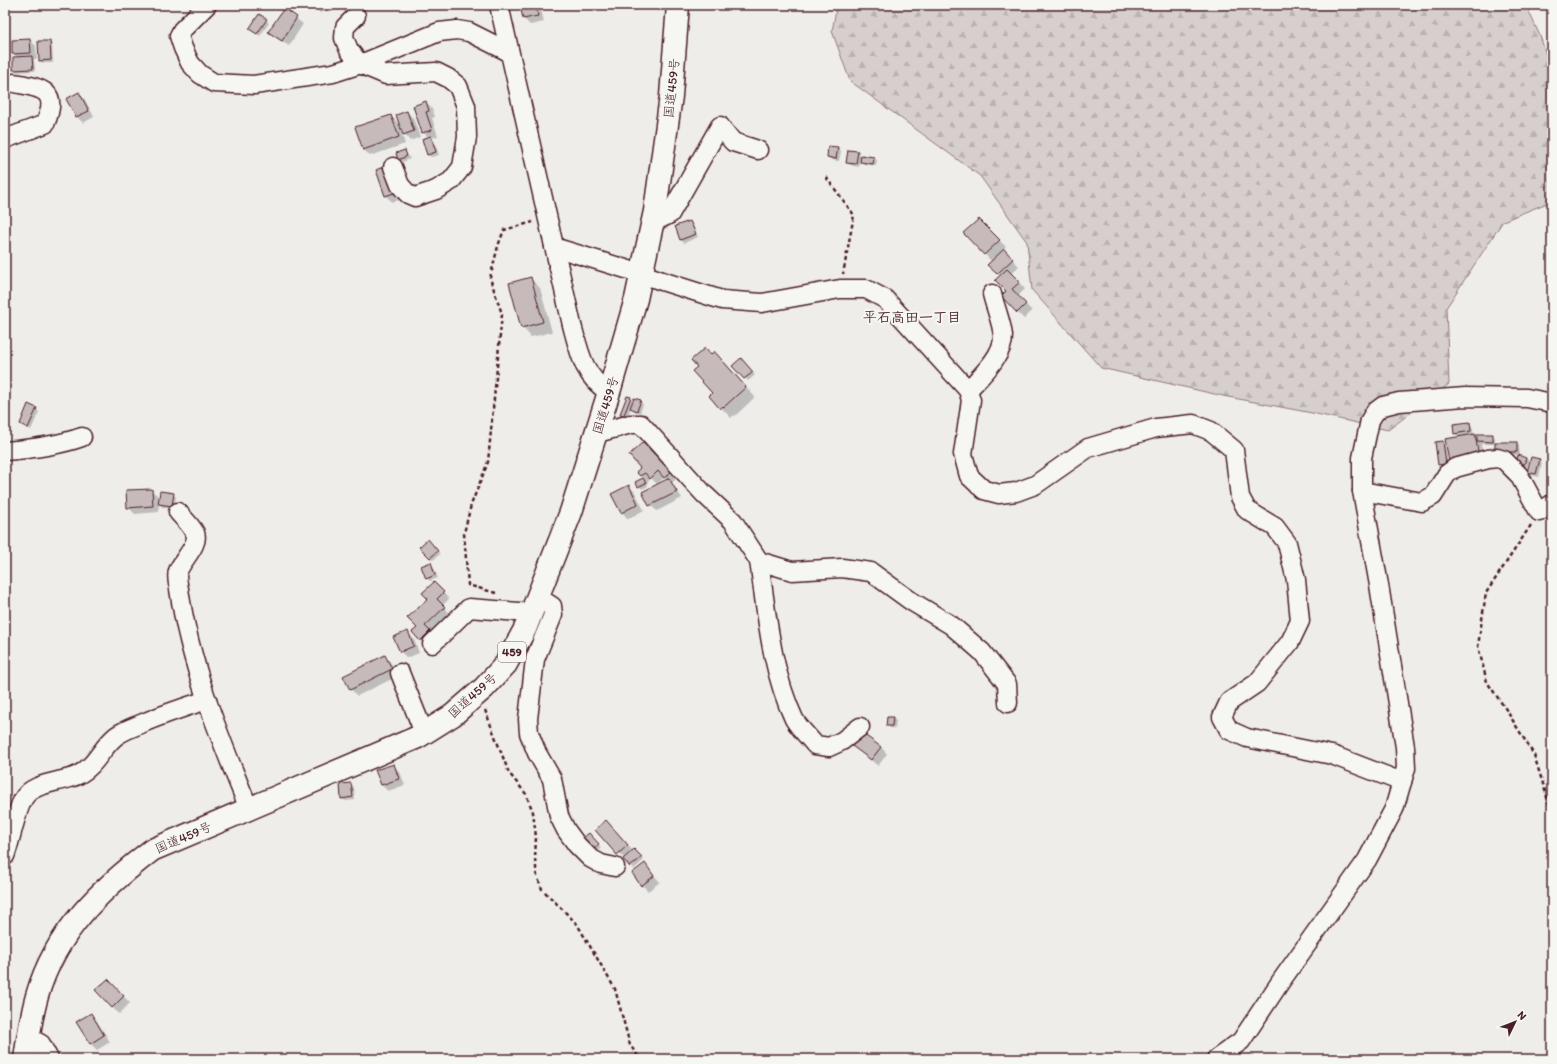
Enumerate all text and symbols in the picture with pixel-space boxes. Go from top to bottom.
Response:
street label: 国道459号 [661,57,682,119]
district label: 平石高田一丁目 [863,309,961,326]
street label: 国道459号 [589,374,621,436]
road number: 459 [498,642,526,662]
street label: 国道459号 [445,670,500,721]
street label: 国道459号 [152,819,214,856]
north arrow [1495,1002,1535,1042]
text: N [1515,1008,1529,1023]

